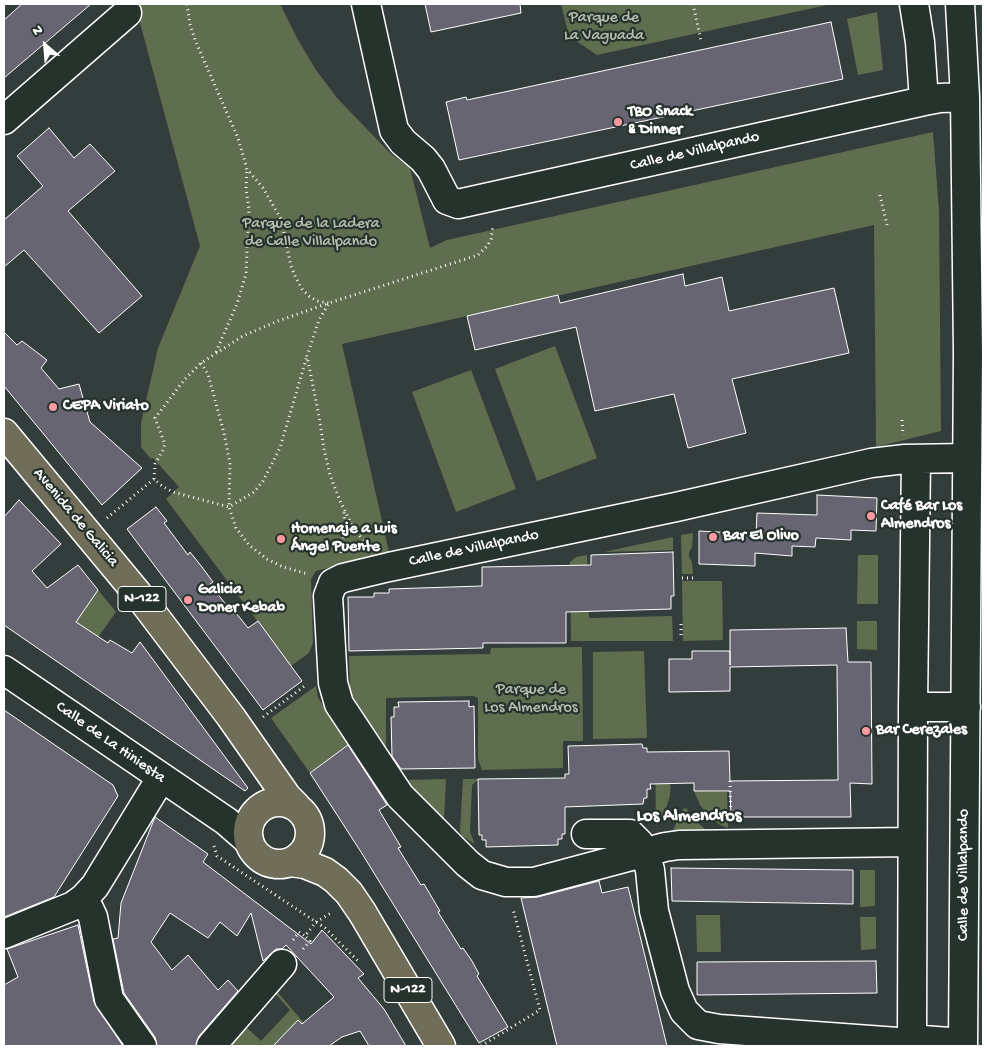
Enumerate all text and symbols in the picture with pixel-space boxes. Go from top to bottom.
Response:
park label: Parque de La Vaguada [564,9,644,47]
north arrow [20,20,70,70]
text: N [30,22,46,41]
place label: TBO Snack & Dinner [628,103,692,141]
marker: TBO Snack & Dinner [612,116,624,128]
street label: Calle de Villalpando [629,128,761,176]
park label: Parque de la Ladera de Calle Villalpando [242,215,380,253]
place label: CEPA Viriato [63,397,149,417]
marker: CEPA Viriato [47,401,59,413]
street label: Avenida de Galicia [28,465,122,571]
place label: Café Bar Los Almendros [881,497,962,535]
marker: Café Bar Los Almendros [865,510,877,522]
place label: Homenaje a Luis Ángel Puente [291,520,397,558]
street label: Calle de Villalpando [407,526,541,572]
place label: Bar El Olivo [723,527,799,547]
marker: Bar El Olivo [707,531,719,543]
marker: Homenaje a Luis Ángel Puente [275,533,287,545]
place label: Galicia Doner Kebab [198,581,285,619]
road number: N-122 [118,586,166,612]
marker: Galicia Doner Kebab [182,594,194,606]
park label: Parque de Los Almendros [484,681,578,719]
street label: Calle de La Hiniesta [51,698,169,788]
place label: Bar Cerezales [876,721,967,741]
marker: Bar Cerezales [860,725,872,737]
district label: Los Almendros [637,806,741,828]
street label: Calle de Villalpando [955,809,975,941]
road number: N-122 [384,978,432,1002]

